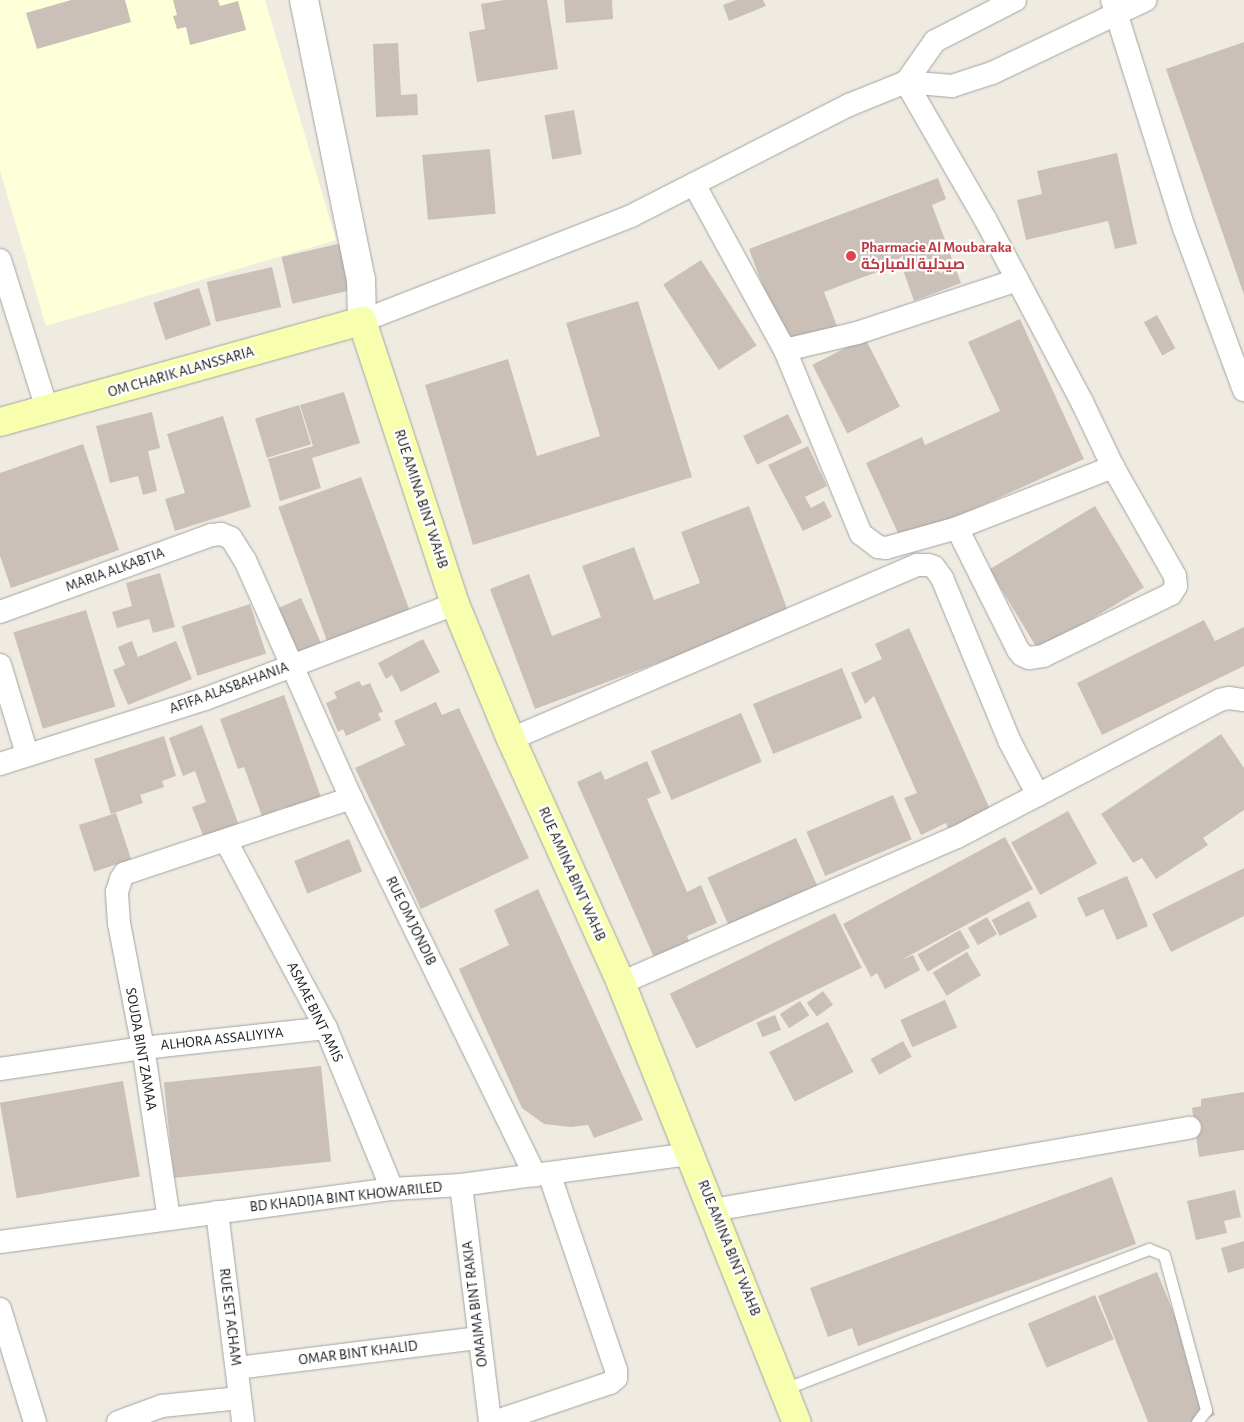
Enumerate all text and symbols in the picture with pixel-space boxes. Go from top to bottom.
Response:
place label: Pharmacie Al Moubaraka صيدلية المباركة [861,238,1012,273]
marker: Pharmacie Al Moubaraka صيدلية المباركة [845,250,857,262]
street label: OM CHARIK ALANSSARIA [106,343,256,401]
street label: RUE AMINA BINT WAHB [390,427,452,571]
street label: MARIA ALKABTIA [63,544,167,596]
street label: AFIFA ALASBAHANIA [167,658,291,718]
street label: RUE AMINA BINT WAHB [534,804,610,944]
street label: RUE OM JONDIB [382,874,440,968]
street label: ASMAE BINT AMIS [283,959,347,1065]
street label: SOUDA BINT ZAMAA [121,986,161,1112]
street label: ALHORA ASSALIYIYA [160,1024,284,1054]
street label: RUE AMINA BINT WAHB [693,1177,765,1319]
street label: BD KHADIJA BINT KHOWARILED [249,1178,443,1216]
street label: OMAIMA BINT RAKIA [458,1240,492,1368]
street label: RUE SET ACHAM [215,1267,245,1367]
street label: OMAR BINT KHALID [297,1337,419,1369]

